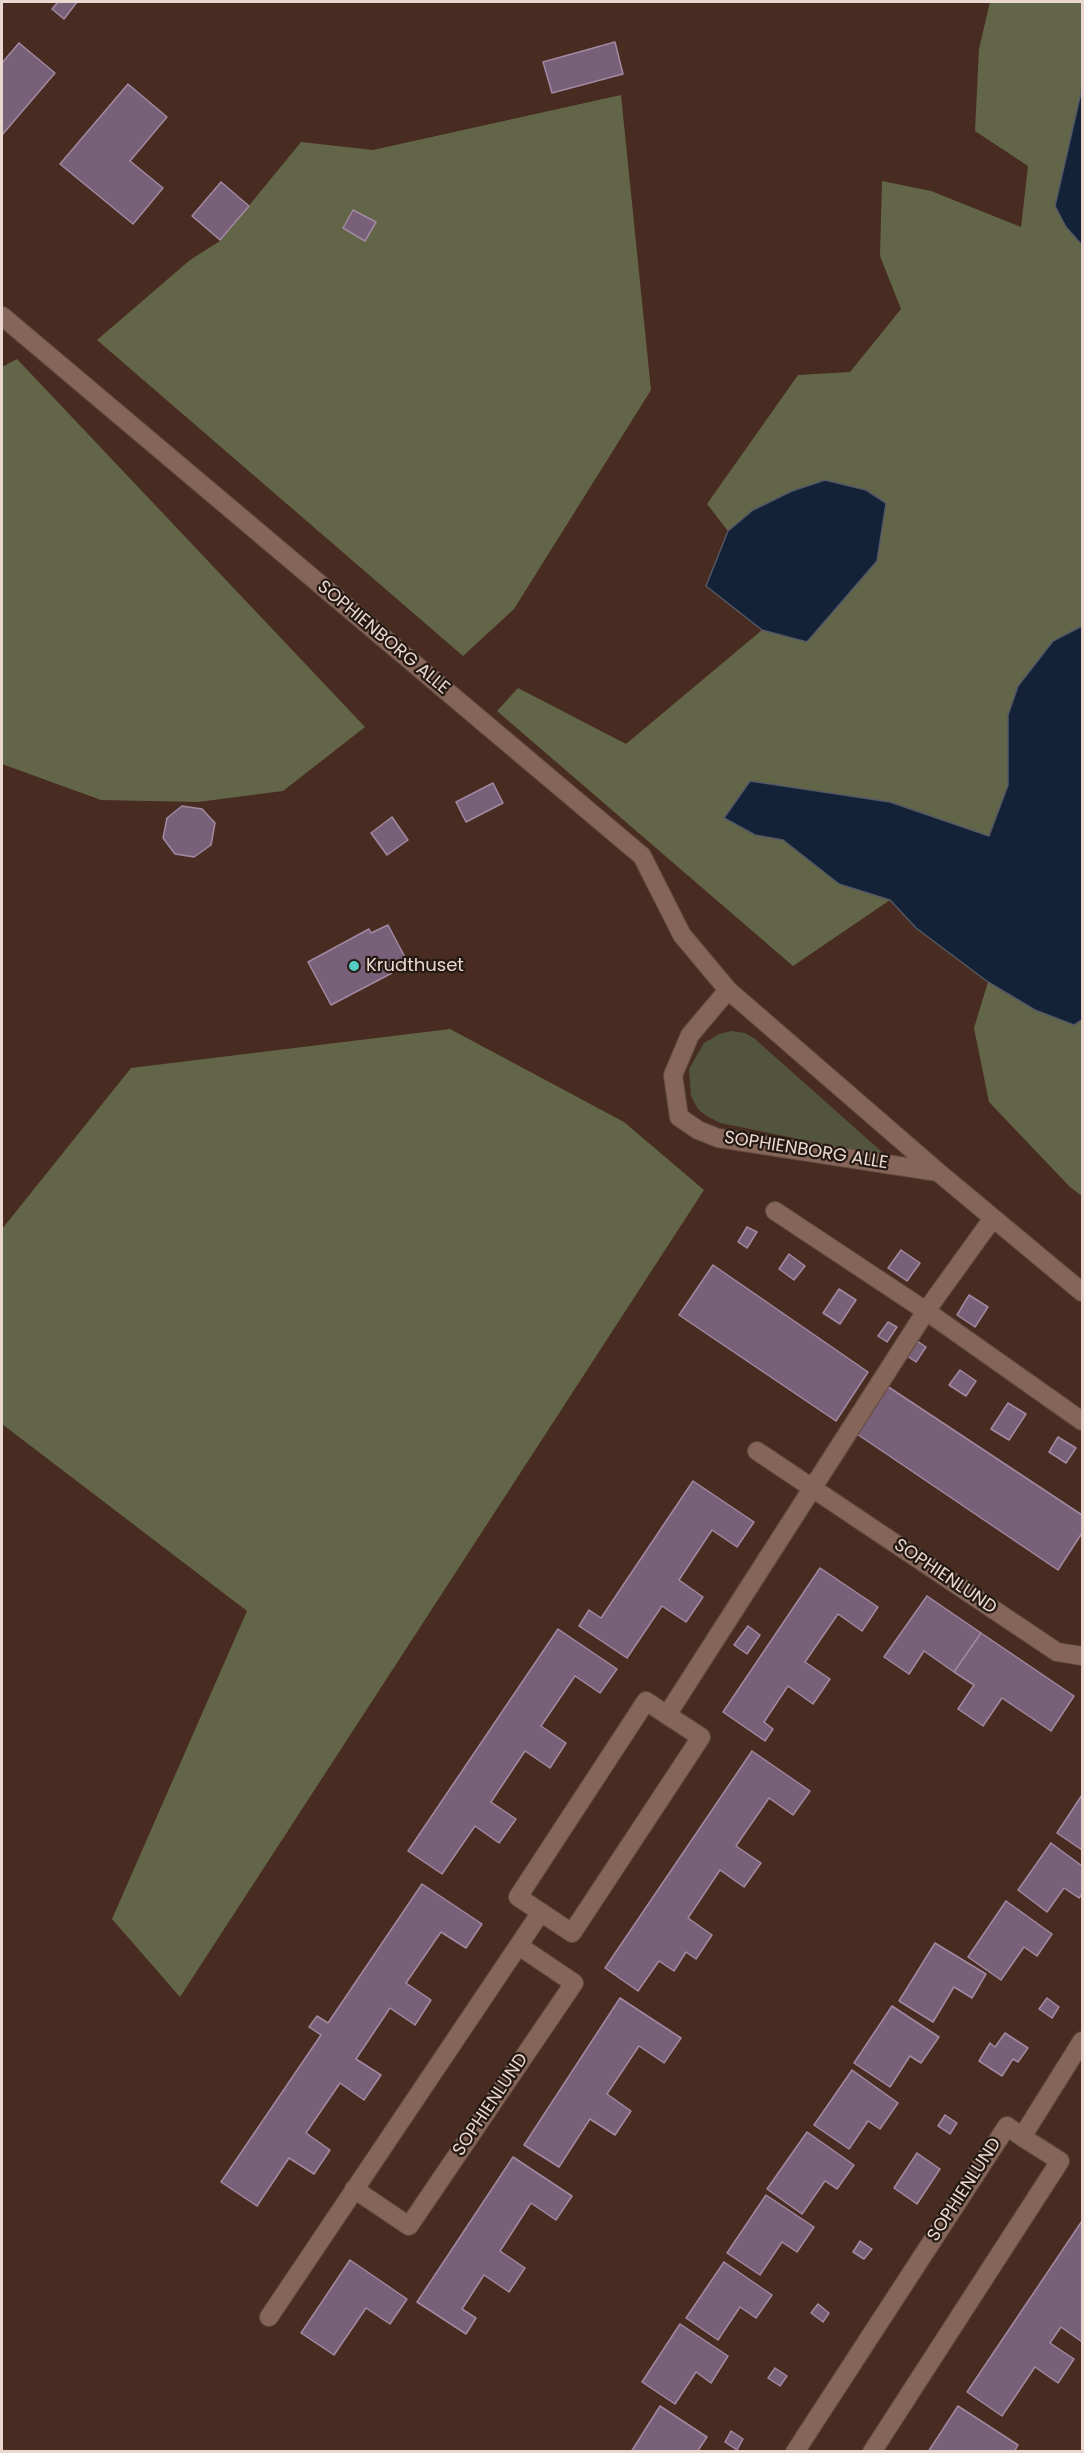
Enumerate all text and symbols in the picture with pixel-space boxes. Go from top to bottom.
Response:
street label: SOPHIENBORG ALLE [313,576,453,700]
place label: Krudthuset [366,955,464,977]
marker: Krudthuset [347,959,361,973]
street label: SOPHIENBORG ALLE [722,1127,890,1175]
street label: SOPHIENLUND [890,1535,1000,1619]
street label: SOPHIENLUND [449,2050,533,2160]
street label: SOPHIENLUND [923,2134,1007,2246]

